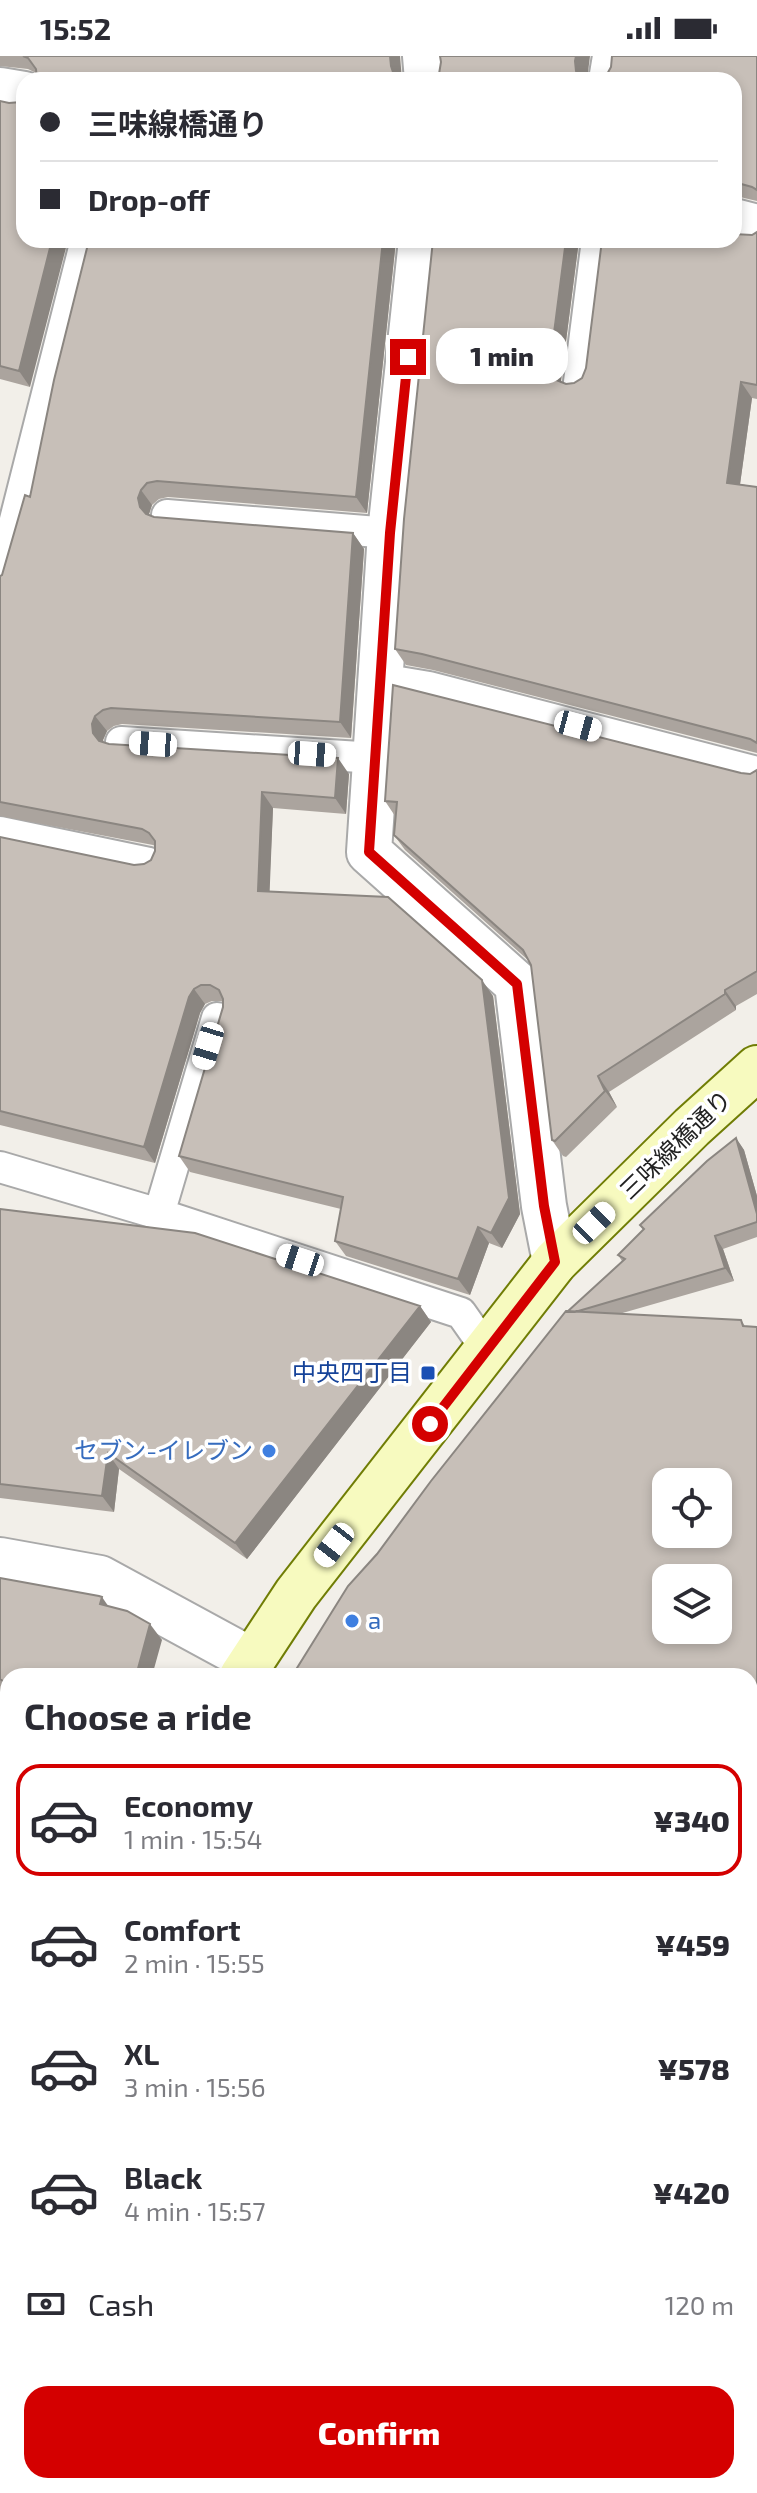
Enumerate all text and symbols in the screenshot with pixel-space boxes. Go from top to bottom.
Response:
text: 15:52 [40,10,111,46]
text: 三味線橋通り [88,105,268,141]
text: Drop-off [88,181,210,217]
callout: 1 min [436,329,568,385]
route end [390,339,426,375]
text: 1 min [470,340,534,371]
car [552,708,604,744]
car [128,730,178,758]
car [287,740,337,768]
car [190,1020,226,1072]
street label: 三味線橋通り [613,1083,737,1204]
car [568,1198,620,1248]
car [273,1241,327,1279]
place label: 中央四丁目 [292,1357,412,1386]
marker: 中央四丁目 [419,1364,437,1382]
route start [412,1406,448,1442]
place label: セブン-イレブン [74,1435,253,1464]
marker: セブン-イレブン [260,1442,278,1460]
map controls [652,1468,732,1644]
button: locate [652,1468,732,1548]
car [310,1519,358,1571]
button: layers [652,1564,732,1644]
place label: a [368,1605,381,1634]
marker: a [343,1612,361,1630]
text: Choose a ride [24,1694,252,1737]
icon: car [28,1784,100,1856]
text: Economy [124,1787,253,1823]
text: ¥340 [653,1802,730,1838]
text: 1 min · 15:54 [124,1823,263,1854]
icon: car [28,1908,100,1980]
text: Comfort [124,1911,241,1947]
text: ¥459 [655,1926,730,1962]
text: 2 min · 15:55 [124,1947,265,1978]
icon: car [28,2032,100,2104]
text: XL [124,2035,159,2071]
text: ¥578 [657,2050,730,2086]
text: 3 min · 15:56 [124,2071,266,2102]
icon: car [28,2156,100,2228]
text: Black [124,2159,202,2195]
text: ¥420 [653,2174,730,2210]
text: 4 min · 15:57 [124,2195,266,2226]
icon: cash [24,2282,68,2326]
text: Cash [88,2286,154,2322]
text: 120 m [665,2289,734,2320]
button: Confirm [24,2386,734,2478]

